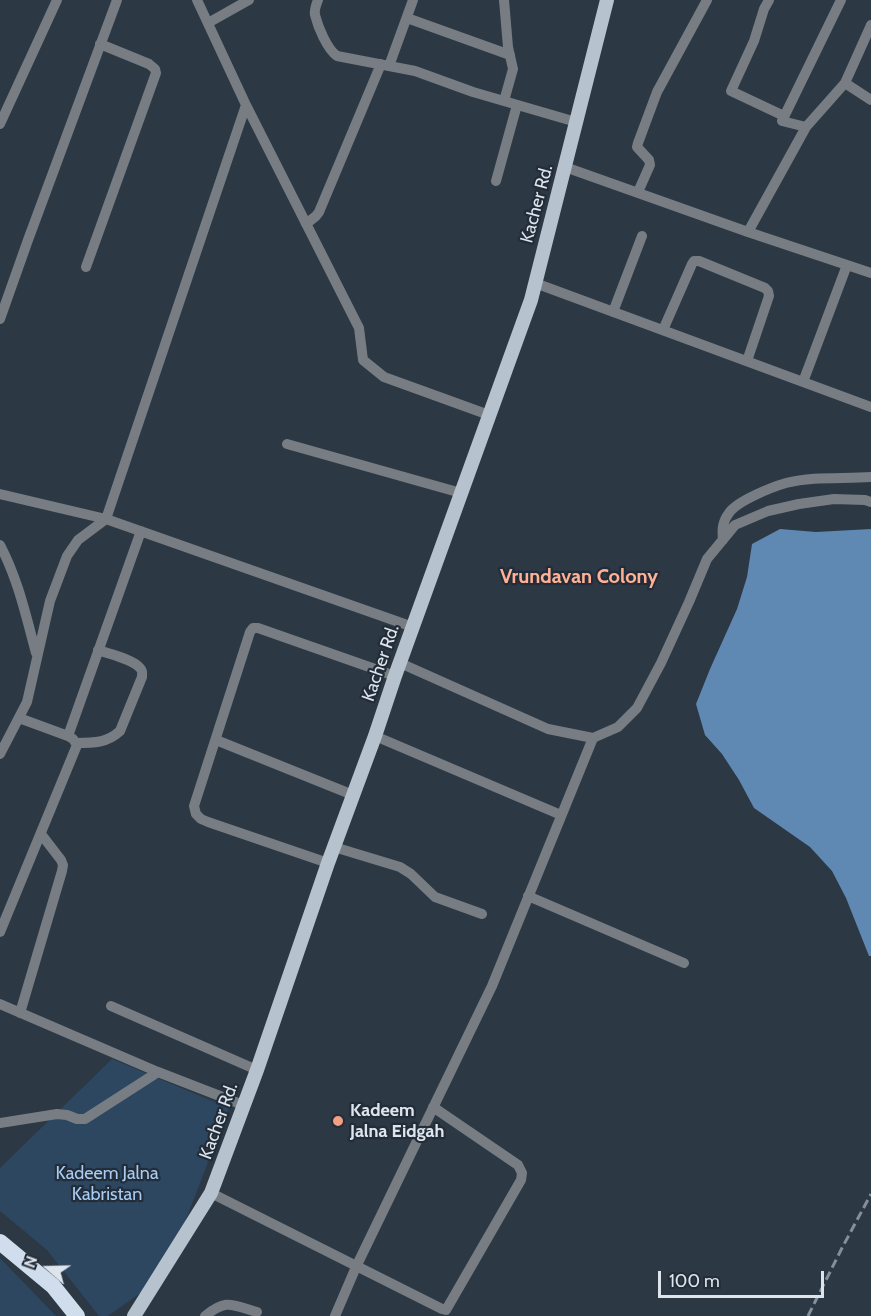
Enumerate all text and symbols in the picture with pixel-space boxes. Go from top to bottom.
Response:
street label: Kacher Rd. [516,163,558,245]
district label: Vrundavan Colony [500,565,658,589]
street label: Kacher Rd. [358,622,404,704]
street label: Kacher Rd. [195,1080,243,1162]
place label: Kadeem Jalna Eidgah [350,1100,444,1142]
marker: Kadeem Jalna Eidgah [331,1114,345,1128]
park label: Kadeem Jalna Kabristan [55,1163,159,1206]
north arrow [18,1238,78,1298]
text: N [20,1253,41,1270]
scale bar [661,1259,828,1297]
text: 100 m [669,1270,720,1292]

